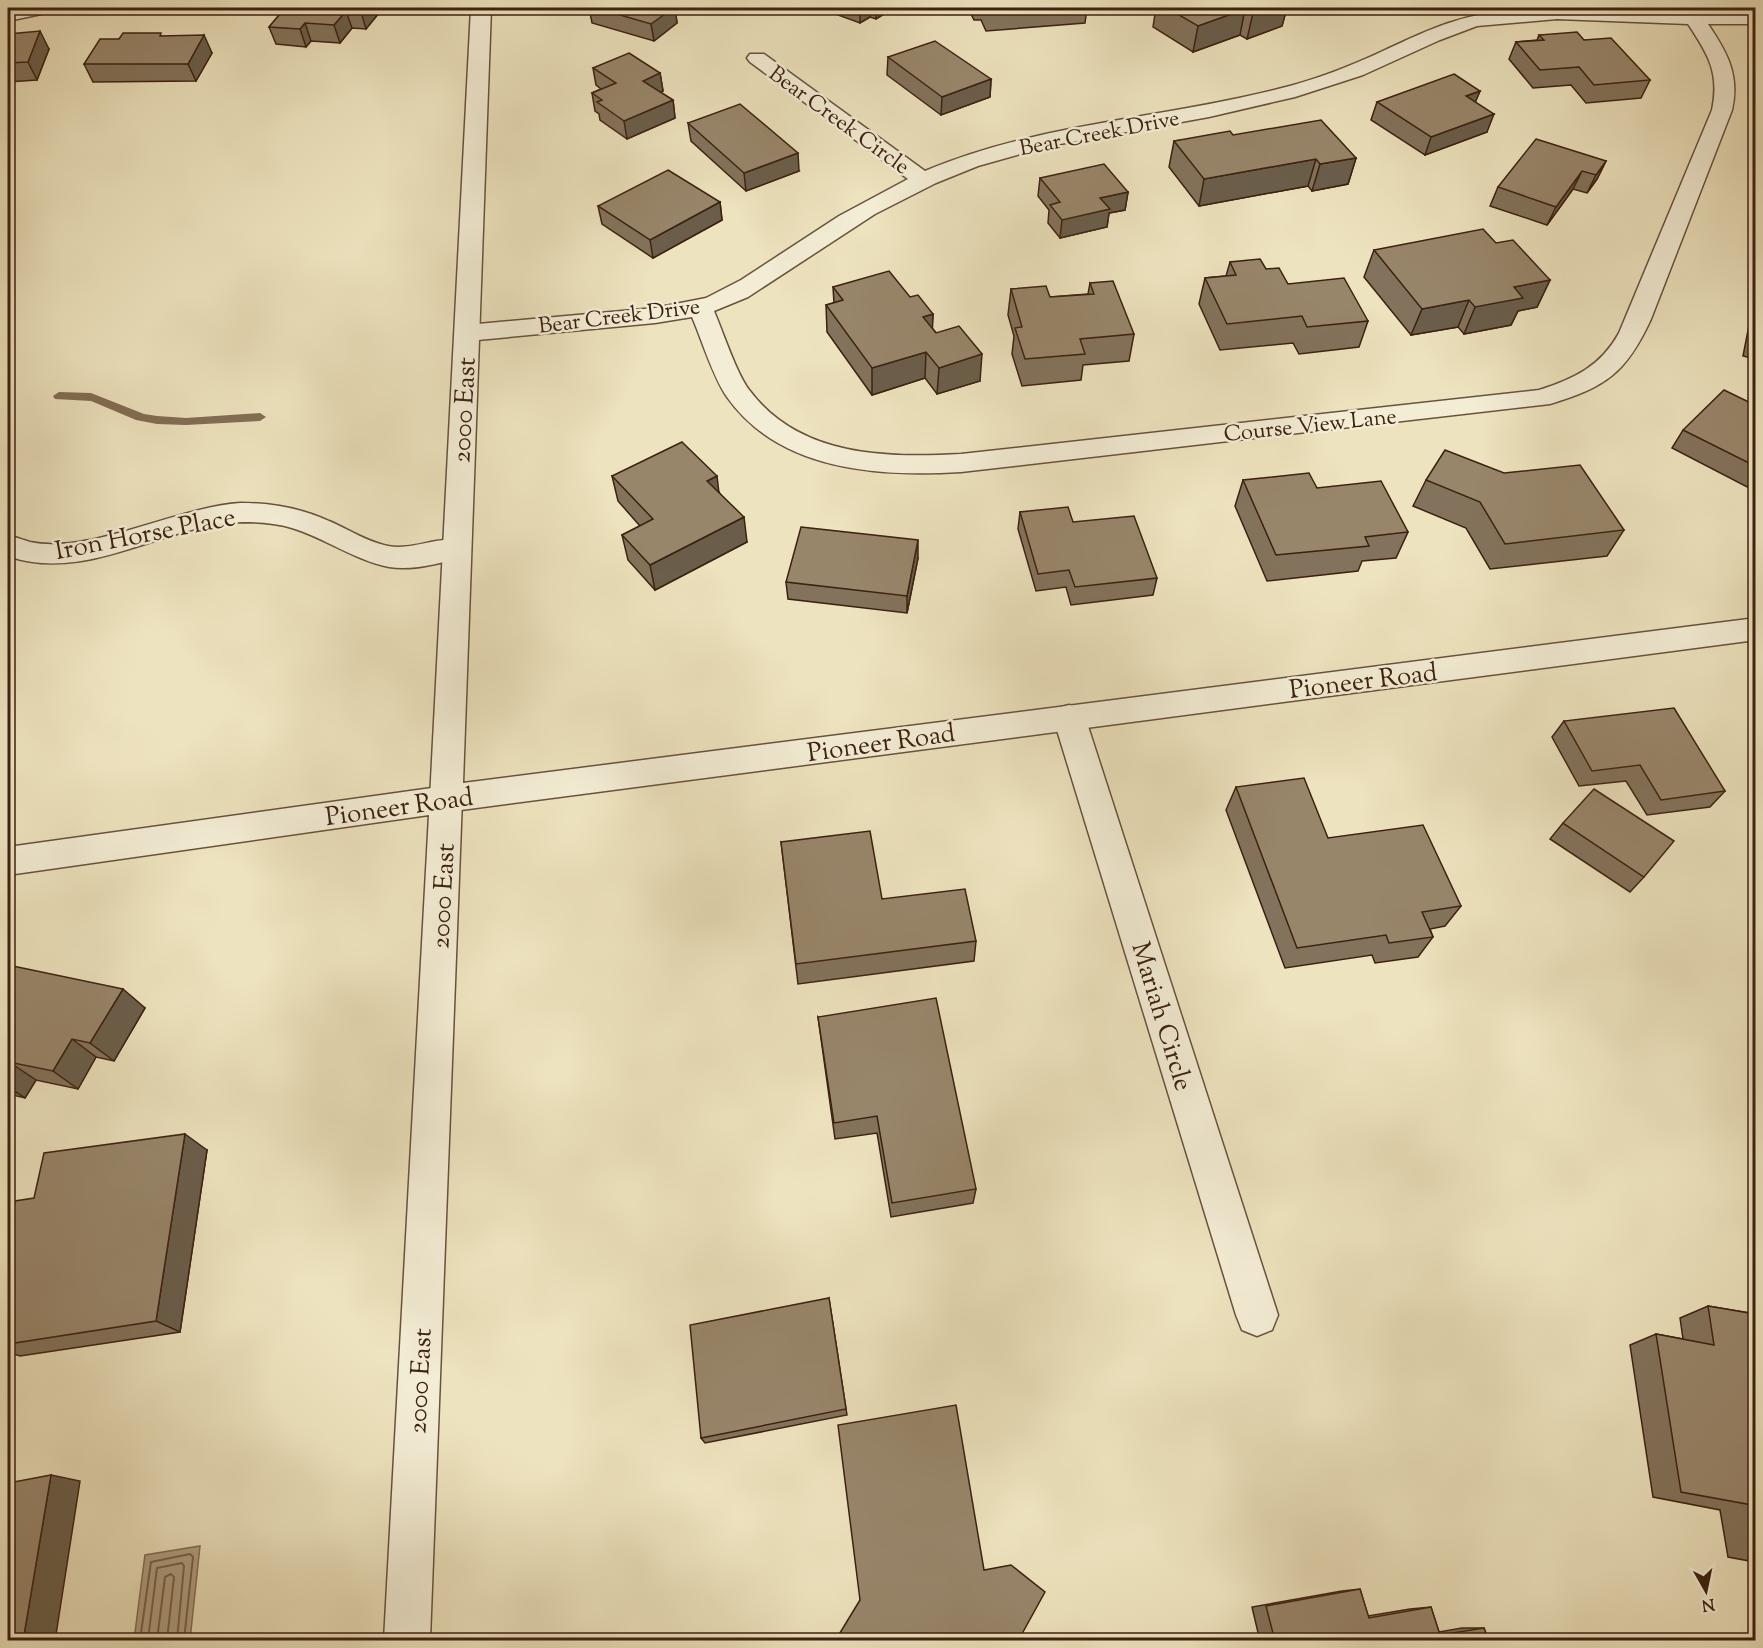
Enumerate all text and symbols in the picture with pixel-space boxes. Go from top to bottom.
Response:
street label: Bear Creek Circle [761,59,915,184]
street label: Bear Creek Drive [1017,104,1182,166]
street label: Bear Creek Drive [537,292,702,344]
street label: 2000 East [444,356,487,464]
street label: Course View Lane [1222,402,1398,452]
street label: Iron Horse Place [52,500,239,571]
street label: Pioneer Road [1287,655,1440,710]
street label: Pioneer Road [805,716,958,773]
street label: Pioneer Road [323,780,476,837]
street label: 2000 East [423,842,466,950]
street label: Mariah Circle [1120,938,1201,1096]
street label: 2000 East [400,1327,443,1435]
north arrow [1676,1561,1736,1621]
text: N [1700,1591,1716,1616]

